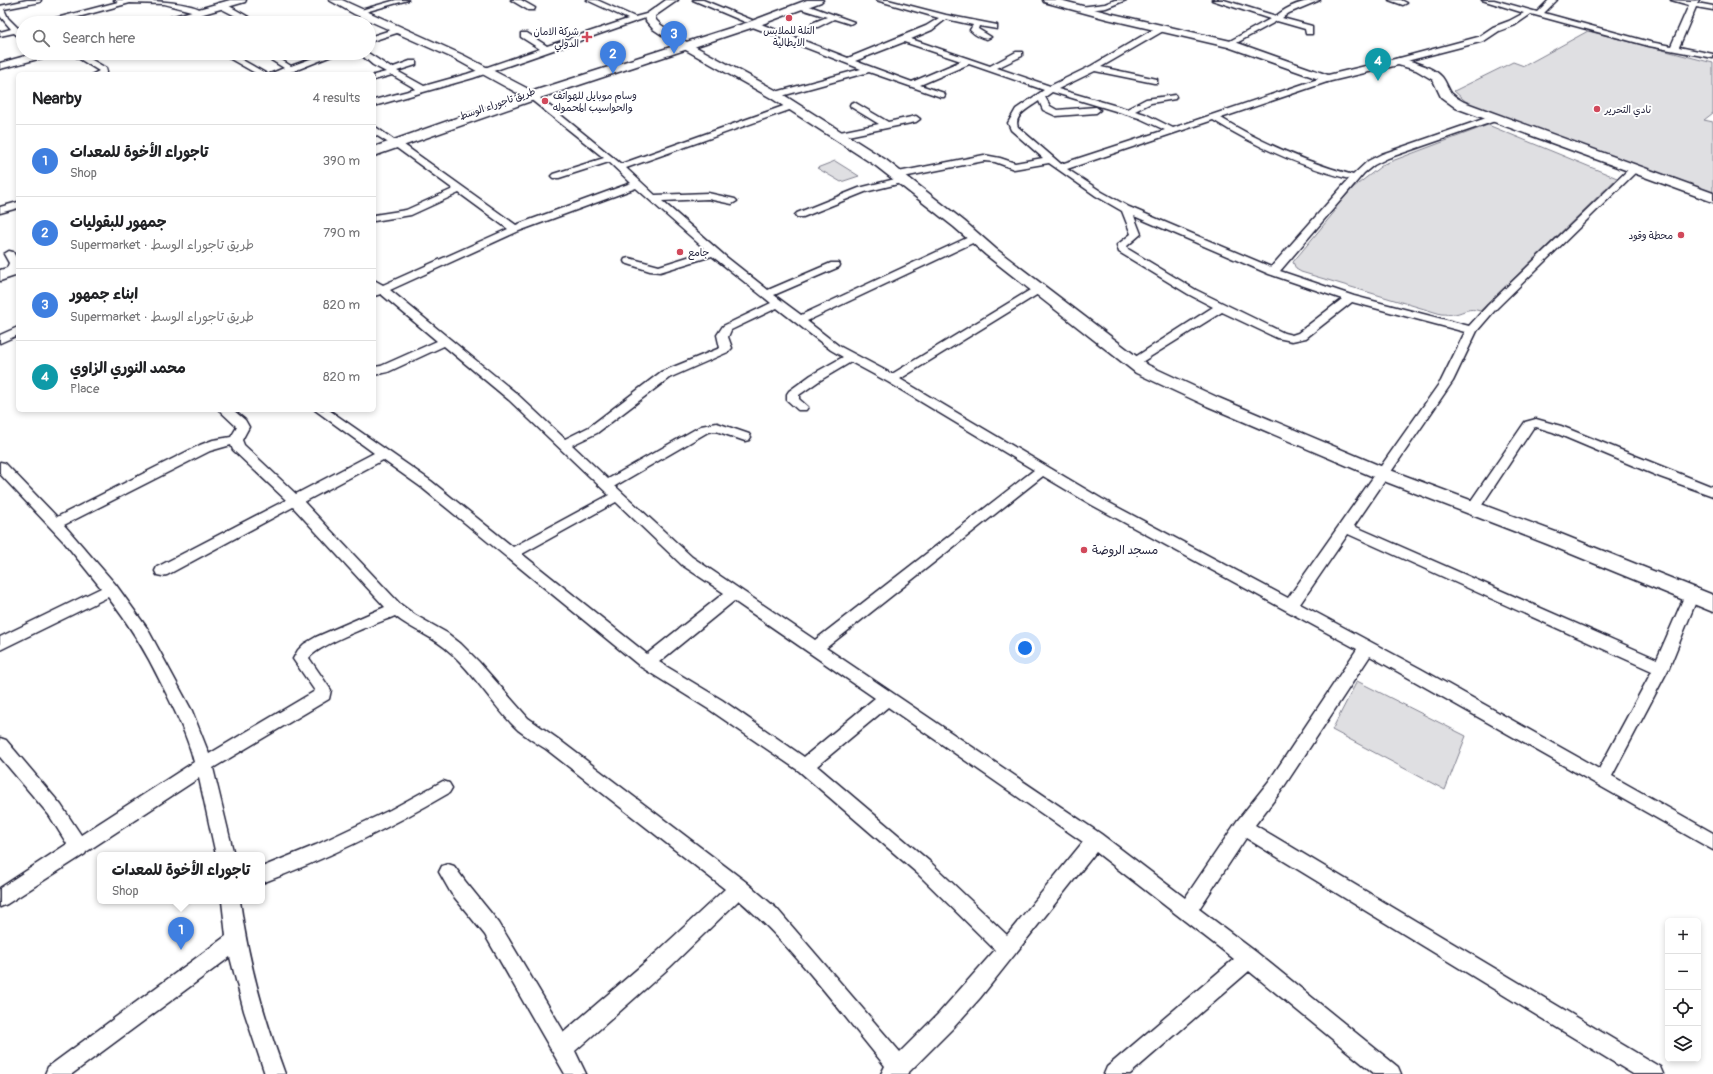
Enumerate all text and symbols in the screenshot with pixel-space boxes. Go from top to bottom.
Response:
marker: التلة للملابس الايطالية [784,13,794,23]
search box [16,16,376,60]
pin: 3 [661,21,687,54]
place label: التلة للملابس الايطالية [763,25,815,49]
place label: شركة الامان الدولي [533,26,579,53]
icon: search [30,27,52,49]
text: Search here [62,29,135,48]
marker: شركة الامان الدولي [582,32,592,42]
pin: 2 [600,41,626,74]
pin: 4 [1365,48,1391,81]
street label: طريق تاجوراء الوسط [458,85,537,124]
text: Nearby [32,88,81,109]
text: 4 results [313,90,360,106]
place label: وسام موبايل للهواتف والحواسيب المحموله [553,90,637,114]
marker: وسام موبايل للهواتف والحواسيب المحموله [540,96,550,106]
marker: نادي التحرير [1592,104,1602,114]
place label: نادي التحرير [1604,104,1651,118]
text: تاجوراء الأخوة للمعدات [70,143,208,162]
text: 1 [42,153,48,169]
text: 390 m [323,153,360,169]
text: Shop [70,165,97,181]
text: جمهور للبقوليات [70,213,167,232]
text: 2 [41,225,49,241]
text: 790 m [323,225,360,241]
place label: محطة وقود [1628,230,1673,242]
marker: محطة وقود [1676,230,1686,240]
text: Supermarket · طريق تاجوراء الوسط [70,237,254,253]
marker: جامع [675,247,685,257]
place label: جامع [688,247,709,261]
text: ابناء جمهور [70,285,138,304]
text: 3 [41,297,49,313]
text: 820 m [323,297,360,313]
text: Supermarket · طريق تاجوراء الوسط [70,309,254,325]
text: محمد النوري الزاوي [70,359,186,378]
text: 4 [41,369,49,385]
text: 820 m [323,369,360,385]
text: Place [70,381,99,397]
place label: مسجد الروضة [1092,543,1158,558]
marker: مسجد الروضة [1079,545,1089,555]
your location [1015,638,1035,658]
popup [97,852,265,904]
text: تاجوراء الأخوة للمعدات [112,861,250,880]
text: Shop [112,883,139,899]
pin: 1 [168,917,194,950]
map controls [1665,918,1701,1062]
button: + [1665,918,1701,954]
button: − [1665,954,1701,990]
button: locate [1665,990,1701,1026]
button: layers [1665,1026,1701,1062]

